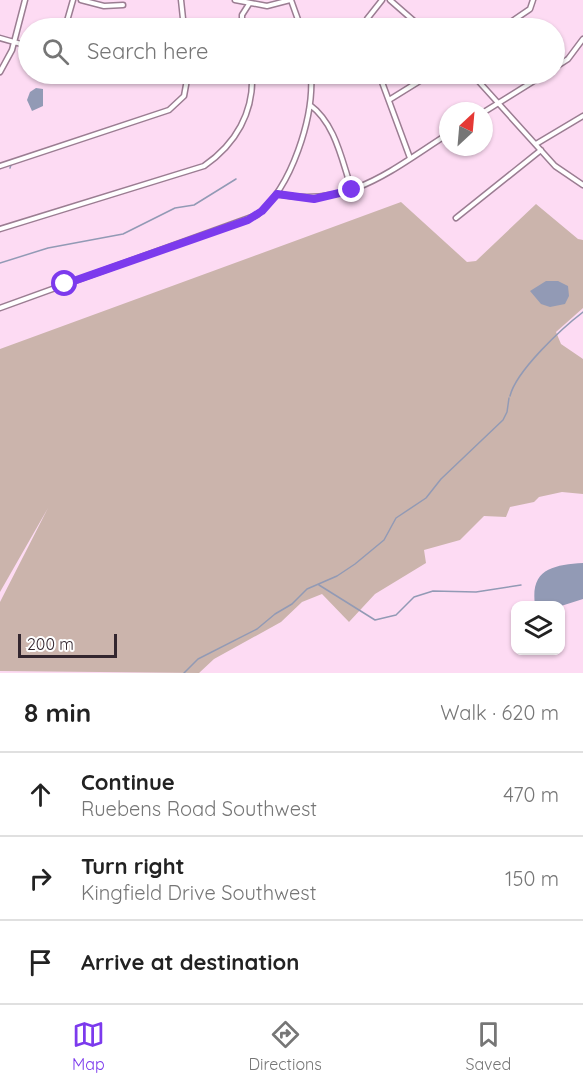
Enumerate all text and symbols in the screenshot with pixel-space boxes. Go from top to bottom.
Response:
search box [18,18,565,84]
icon: search [39,35,72,68]
text: Search here [87,37,208,65]
north arrow [439,102,493,156]
route end [338,176,364,202]
route start [51,270,77,296]
map controls [511,601,565,655]
button: layers [511,601,565,655]
scale bar [18,631,117,658]
text: 200 m [27,634,74,654]
text: 8 min [24,696,91,729]
text: Walk · 620 m [440,700,559,725]
text: Continue [81,768,175,796]
icon: ahead [24,778,57,811]
text: 470 m [503,782,559,807]
text: Ruebens Road Southwest [81,796,317,821]
text: Turn right [81,852,185,880]
icon: right [24,862,57,895]
text: 150 m [505,866,559,891]
text: Kingfield Drive Southwest [81,880,317,905]
icon: arrive [24,946,57,979]
text: Arrive at destination [81,948,299,976]
tab: Map [72,1018,105,1074]
tab: Directions [249,1018,322,1074]
tab: Saved [466,1018,511,1074]

